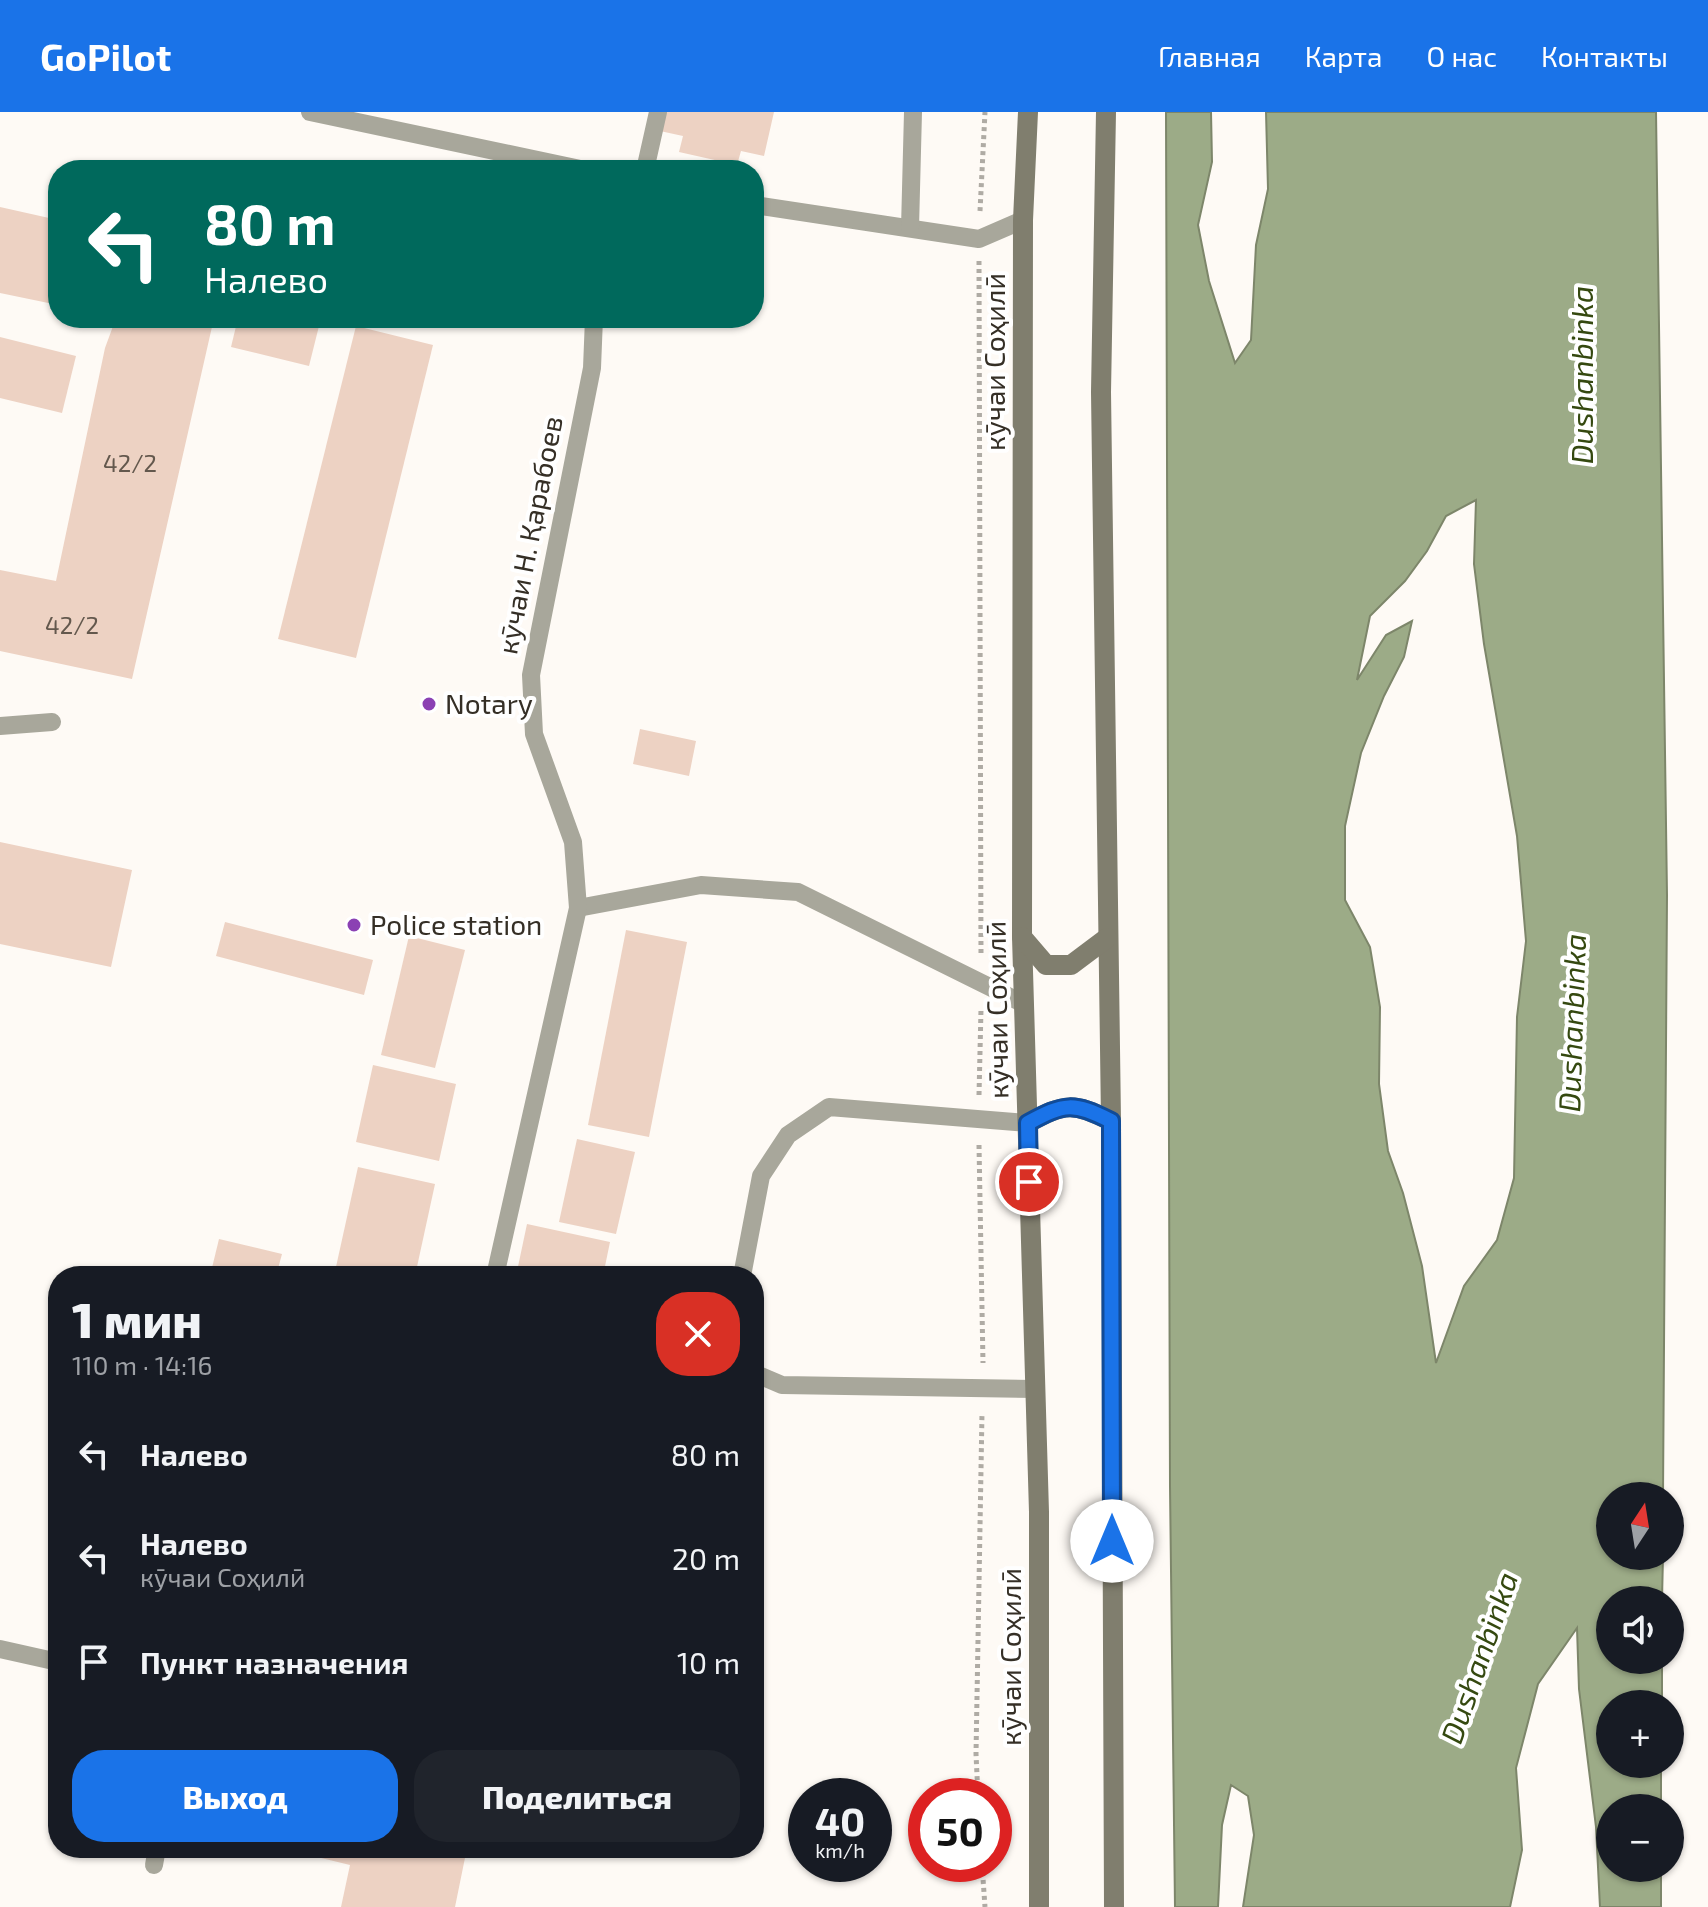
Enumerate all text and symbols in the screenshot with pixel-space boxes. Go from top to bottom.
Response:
text: GoPilot [40,33,171,79]
text: Главная [1158,39,1261,73]
text: Карта [1305,39,1383,73]
text: О нас [1427,39,1497,73]
text: Контакты [1541,39,1668,73]
text: 80 m [204,189,336,256]
icon: left [72,192,176,296]
text: Налево [204,257,328,300]
street label: кӯчаи Соҳилӣ [977,273,1011,451]
water label: Dushanbinka [1563,286,1599,464]
street label: кӯчаи Н. Қарабоев [489,413,569,657]
house number: 42/2 [103,448,157,477]
house number: 42/2 [45,610,99,639]
place label: Notary [445,686,533,720]
marker: Notary [420,695,438,713]
place label: Police station [370,907,542,941]
marker: Police station [345,916,363,934]
street label: кӯчаи Соҳилӣ [977,921,1015,1099]
water label: Dushanbinka [1550,933,1592,1113]
pin [995,1148,1063,1216]
icon: arrive [1007,1160,1051,1204]
text: 1 мин [72,1290,202,1348]
button: close [656,1292,740,1376]
text: 110 m · 14:16 [72,1349,212,1380]
icon: left [72,1432,116,1476]
text: Налево [140,1436,248,1472]
text: 80 m [671,1436,740,1472]
north arrow [1596,1482,1684,1570]
map controls [1596,1482,1684,1882]
position arrow [1070,1499,1154,1583]
text: Налево [140,1525,248,1561]
icon: left [72,1536,116,1580]
text: 20 m [672,1540,740,1576]
text: кӯчаи Соҳилӣ [140,1561,305,1592]
water label: Dushanbinka [1432,1567,1524,1748]
street label: кӯчаи Соҳилӣ [993,1568,1027,1746]
button: sound [1596,1586,1684,1674]
icon: arrive [72,1640,116,1684]
text: Пункт назначения [140,1644,408,1680]
text: 10 m [677,1644,740,1680]
button: + [1596,1690,1684,1778]
button: Выход [72,1750,398,1842]
button: Поделиться [414,1750,740,1842]
speed limit sign: 50 [908,1778,1012,1882]
button: − [1596,1794,1684,1882]
text: 40 [815,1796,865,1844]
text: km/h [815,1838,865,1862]

